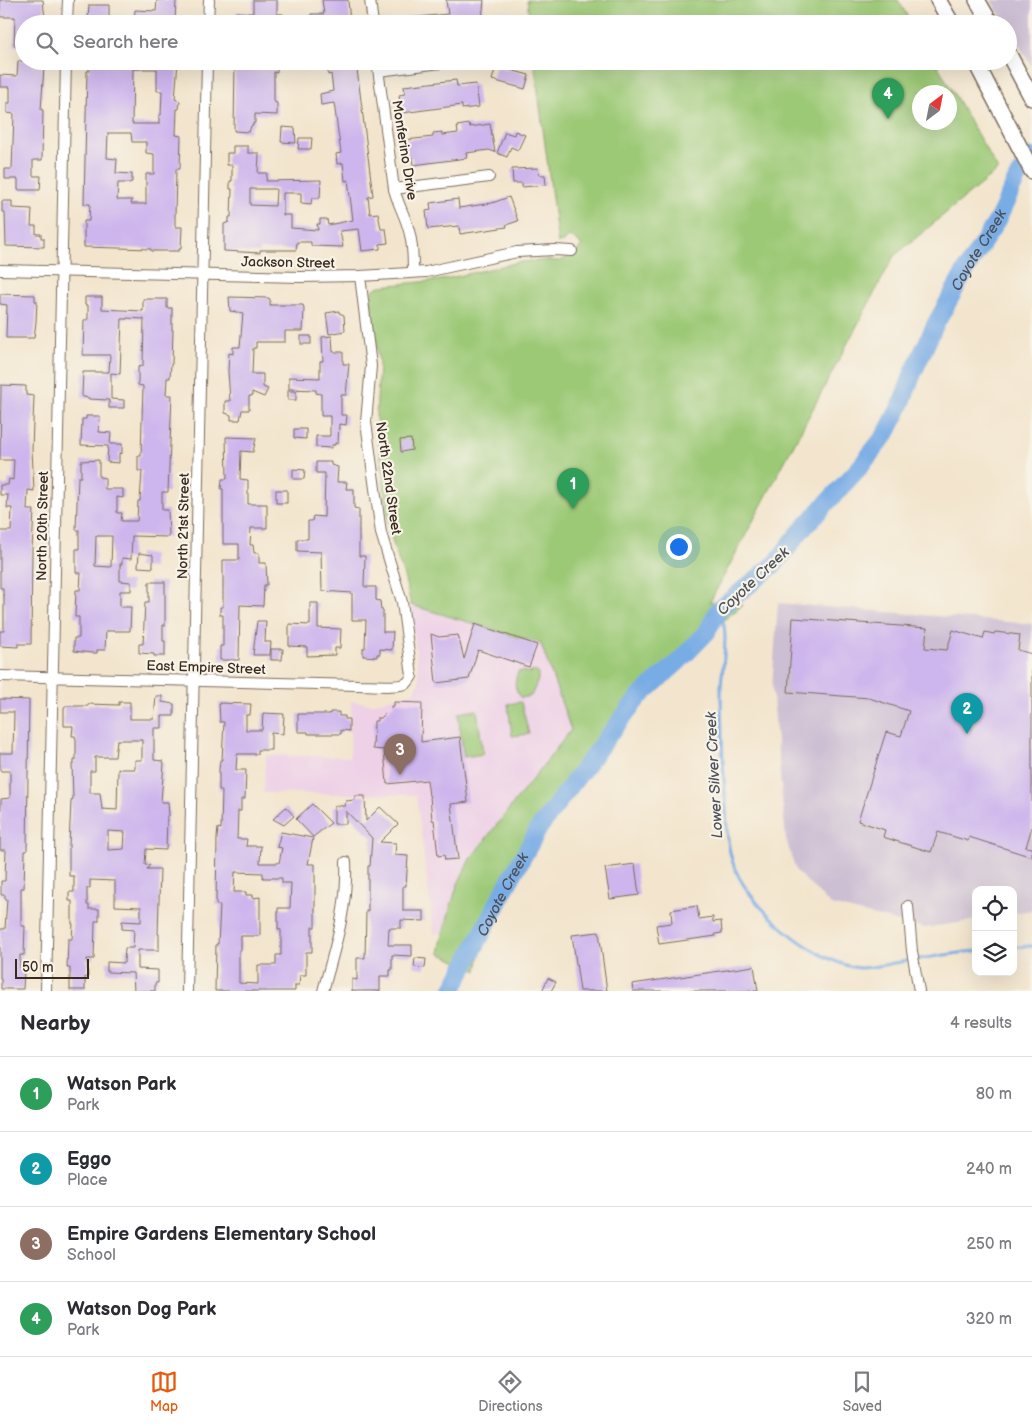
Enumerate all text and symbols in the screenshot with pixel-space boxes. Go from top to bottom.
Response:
search box [15,15,1017,70]
icon: search [33,29,61,57]
text: Search here [73,31,178,54]
pin: 4 [872,78,904,119]
north arrow [912,85,957,130]
street label: Monferino Drive [388,99,421,201]
water label: Coyote Creek [947,206,1011,294]
street label: Jackson Street [241,253,336,272]
street label: North 22nd Street [372,420,405,536]
pin: 1 [557,468,589,509]
street label: North 20th Street [33,470,52,581]
street label: North 21st Street [174,472,193,579]
your location [666,534,692,560]
water label: Coyote Creek [713,543,794,620]
street label: East Empire Street [146,657,267,678]
pin: 2 [951,693,983,734]
water label: Lower Silver Creek [702,710,727,839]
pin: 3 [384,734,416,775]
water label: Coyote Creek [473,849,534,940]
map controls [972,886,1017,976]
button: locate [972,886,1017,931]
button: layers [972,931,1017,976]
scale bar [15,956,89,979]
text: 50 m [22,959,54,976]
text: Nearby [20,1011,90,1036]
text: 4 results [950,1014,1012,1033]
text: Watson Park [67,1073,176,1096]
text: 1 [33,1085,39,1104]
text: 80 m [976,1085,1012,1104]
text: Park [67,1096,99,1115]
text: Eggo [67,1148,111,1171]
text: 2 [31,1160,41,1179]
text: 240 m [966,1160,1012,1179]
text: Place [67,1171,108,1190]
text: Empire Gardens Elementary School [67,1223,376,1246]
text: 3 [31,1235,41,1254]
text: 250 m [966,1235,1012,1254]
text: School [67,1246,116,1265]
text: Watson Dog Park [67,1298,216,1321]
text: 4 [31,1310,41,1329]
text: 320 m [966,1310,1012,1329]
text: Park [67,1321,99,1340]
tab: Map [150,1368,178,1415]
tab: Directions [478,1368,543,1415]
tab: Saved [843,1368,882,1415]

